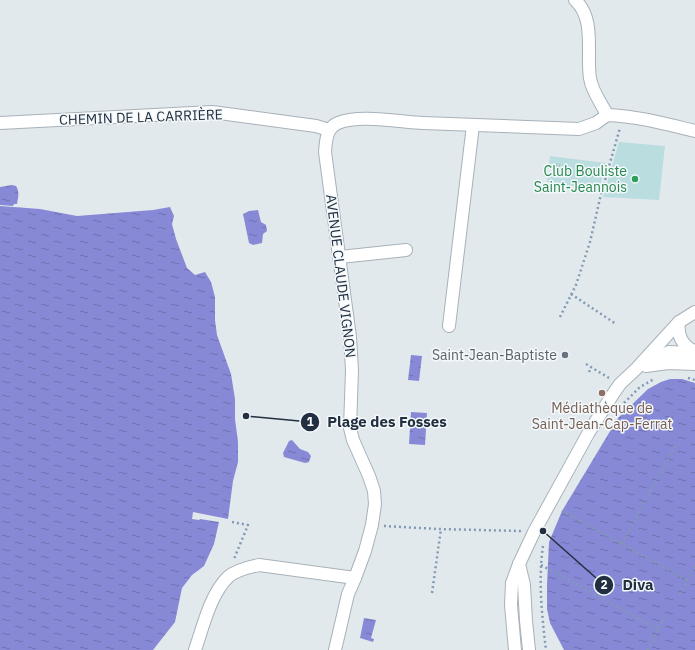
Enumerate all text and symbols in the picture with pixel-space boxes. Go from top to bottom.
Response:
street label: CHEMIN DE LA CARRIÈRE [59,104,223,129]
place label: Club Bouliste Saint-Jeannois [534,162,627,196]
marker: Club Bouliste Saint-Jeannois [630,174,640,184]
street label: AVENUE CLAUDE VIGNON [322,193,360,359]
place label: Saint-Jean-Baptiste [432,346,557,364]
marker: Saint-Jean-Baptiste [560,350,570,360]
marker: Médiathèque de Saint-Jean-Cap-Ferrat [597,388,607,398]
place label: Médiathèque de Saint-Jean-Cap-Ferrat [532,399,672,433]
callout: Plage des Fosses [300,408,455,435]
text: Plage des Fosses [327,412,447,431]
text: 1 [306,414,314,429]
callout: Diva [594,572,662,599]
text: Diva [622,575,654,594]
text: 2 [600,577,608,592]

